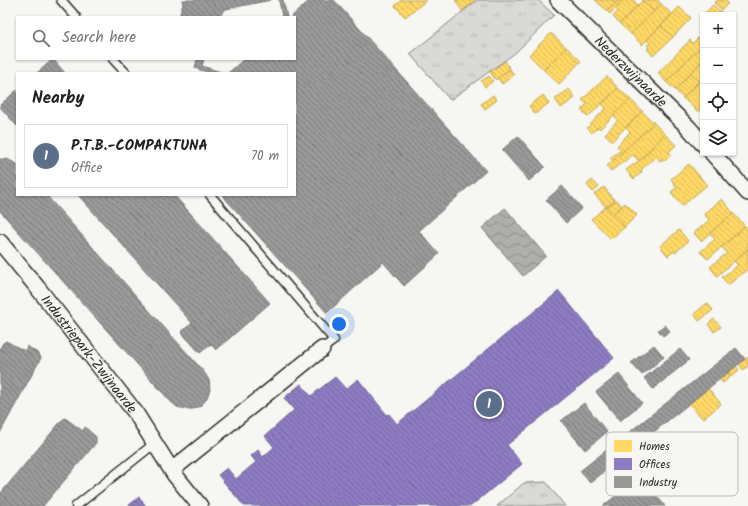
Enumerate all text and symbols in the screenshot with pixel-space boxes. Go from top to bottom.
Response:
map controls [700,12,736,156]
button: + [700,12,736,48]
search box [16,16,296,60]
text: Search here [62,26,136,50]
icon: search [30,27,52,49]
street label: Nederzwijnaarde [589,31,672,113]
button: − [700,48,736,84]
button: locate [700,84,736,120]
text: Nearby [32,85,84,112]
button: layers [700,120,736,156]
text: P.T.B.-COMPAKTUNA [71,134,208,158]
text: 1 [44,146,48,167]
text: 70 m [251,146,279,167]
text: Office [71,158,102,179]
street label: Industriepark-Zwijnaarde [35,290,143,419]
your location [329,314,349,334]
pin: 1 [476,389,502,419]
legend [606,432,738,496]
text: Homes [639,438,670,456]
text: Offices [639,456,671,474]
text: Industry [639,474,678,492]

